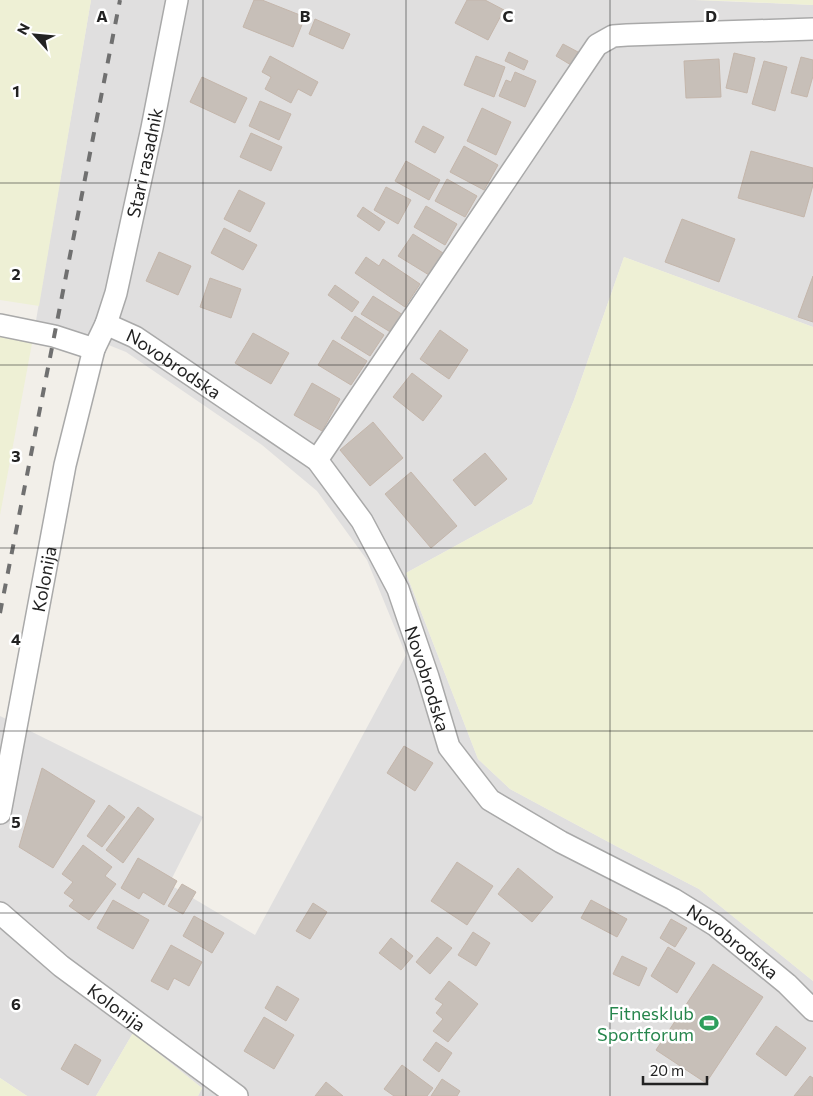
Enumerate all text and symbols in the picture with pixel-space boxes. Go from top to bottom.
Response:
text: A [96,6,108,25]
text: B [300,6,311,25]
text: C [503,6,514,25]
text: D [705,6,717,25]
north arrow [10,10,60,60]
text: N [13,20,33,37]
text: 1 [12,81,20,100]
street label: Stari rasadnik [122,106,167,220]
text: 2 [11,264,21,283]
street label: Novobrodska [123,324,226,403]
text: 3 [11,446,21,465]
street label: Kolonija [27,544,61,614]
street label: Novobrodska [400,623,455,734]
text: 4 [11,629,21,648]
text: 5 [11,812,21,831]
street label: Novobrodska [683,899,783,983]
street label: Kolonija [83,978,150,1036]
text: 6 [11,994,21,1013]
place label: Fitnesklub Sportforum [597,1002,694,1045]
sports icon: Fitnesklub Sportforum [698,1012,720,1034]
scale bar [643,1054,707,1086]
text: 20 m [650,1061,684,1079]

